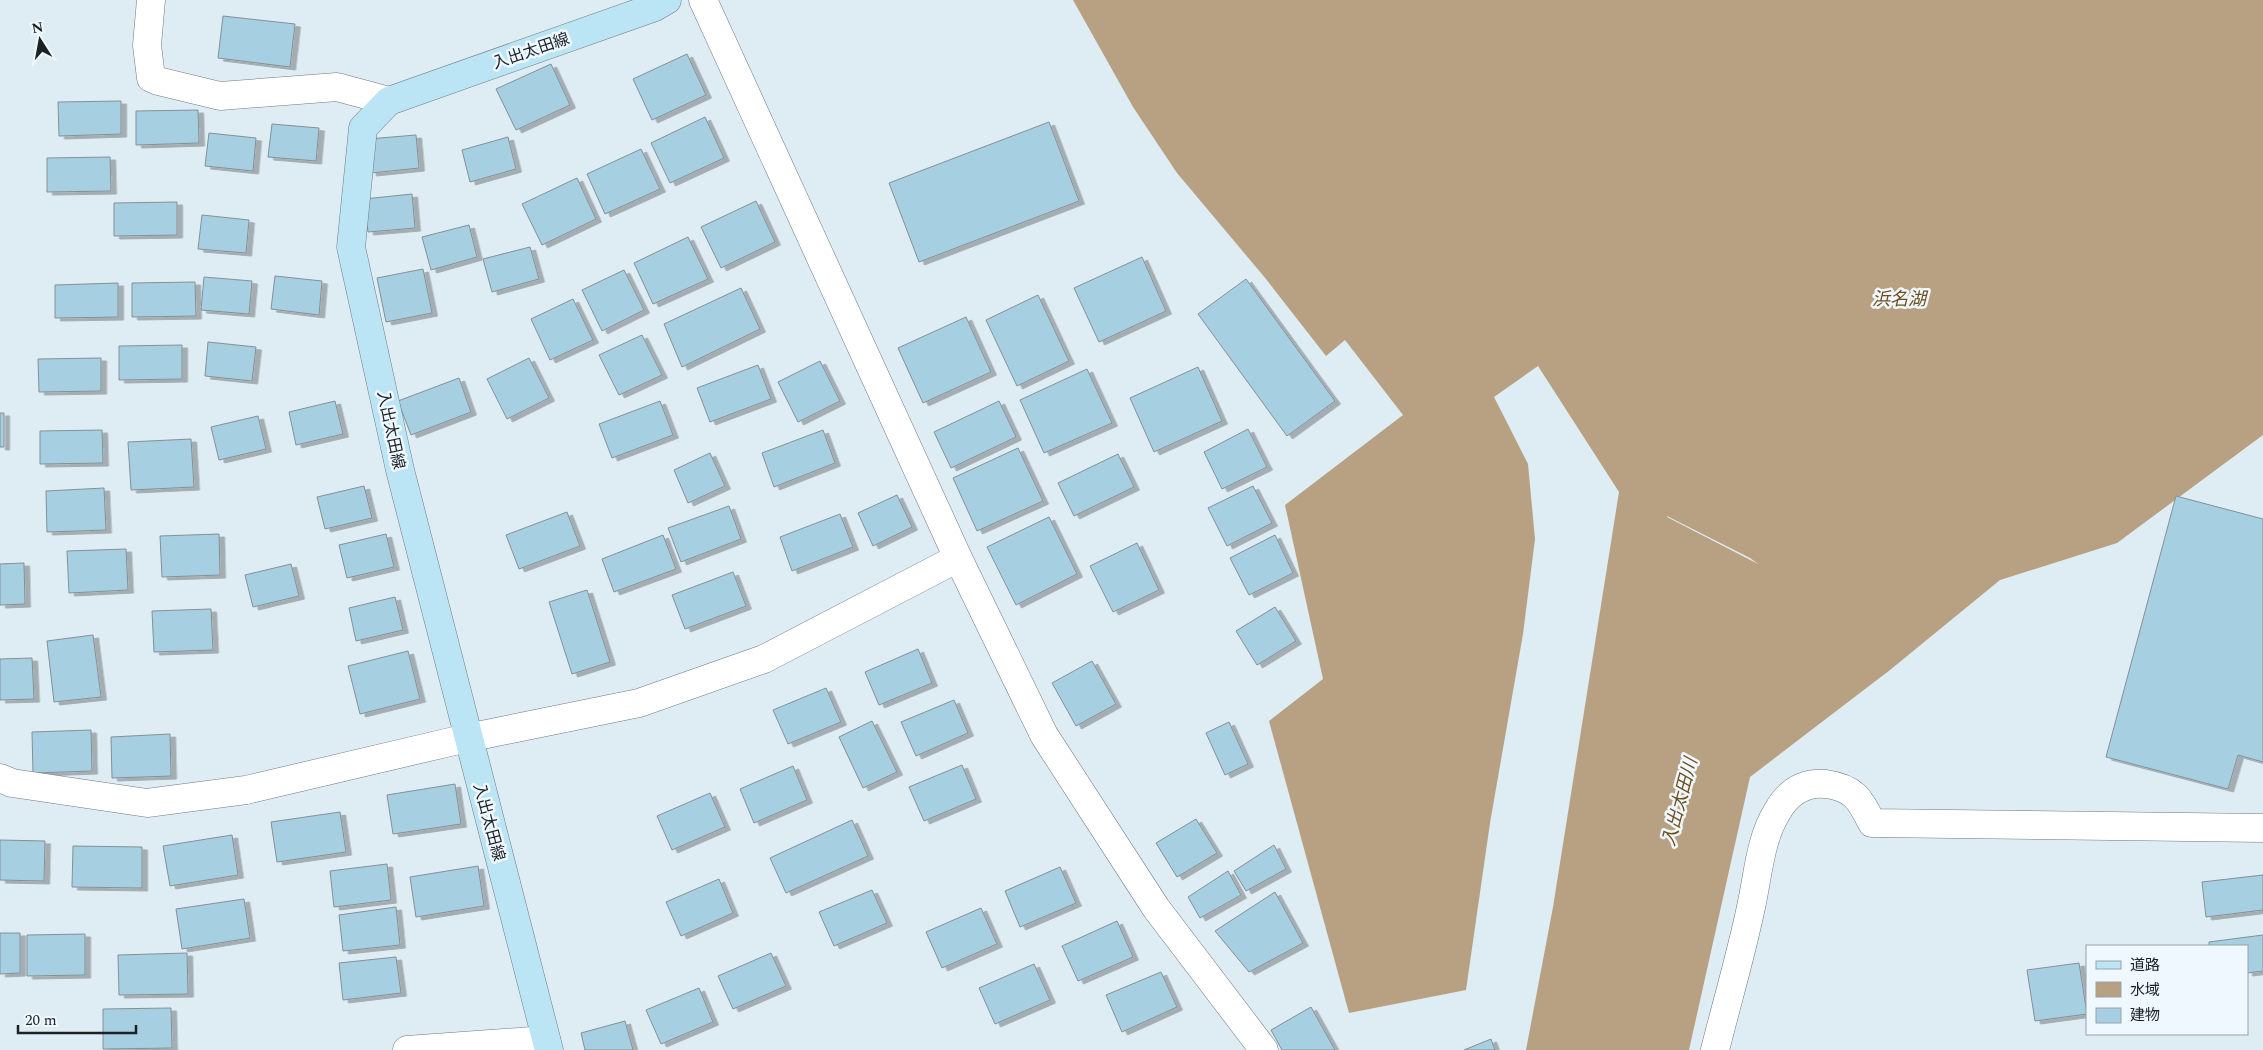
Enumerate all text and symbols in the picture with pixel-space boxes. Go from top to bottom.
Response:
north arrow [15,15,65,65]
text: N [30,16,45,39]
street label: 入出太田線 [489,27,573,75]
water label: 浜名湖 [1872,286,1929,313]
street label: 入出太田線 [371,388,411,472]
water label: 入出太田川 [1655,753,1705,849]
street label: 入出太田線 [467,780,511,864]
legend [2086,945,2248,1035]
text: 道路 [2130,954,2160,977]
text: 水域 [2130,979,2160,1002]
scale bar [18,1002,135,1034]
text: 建物 [2130,1004,2160,1027]
text: 20 m [25,1009,57,1032]

